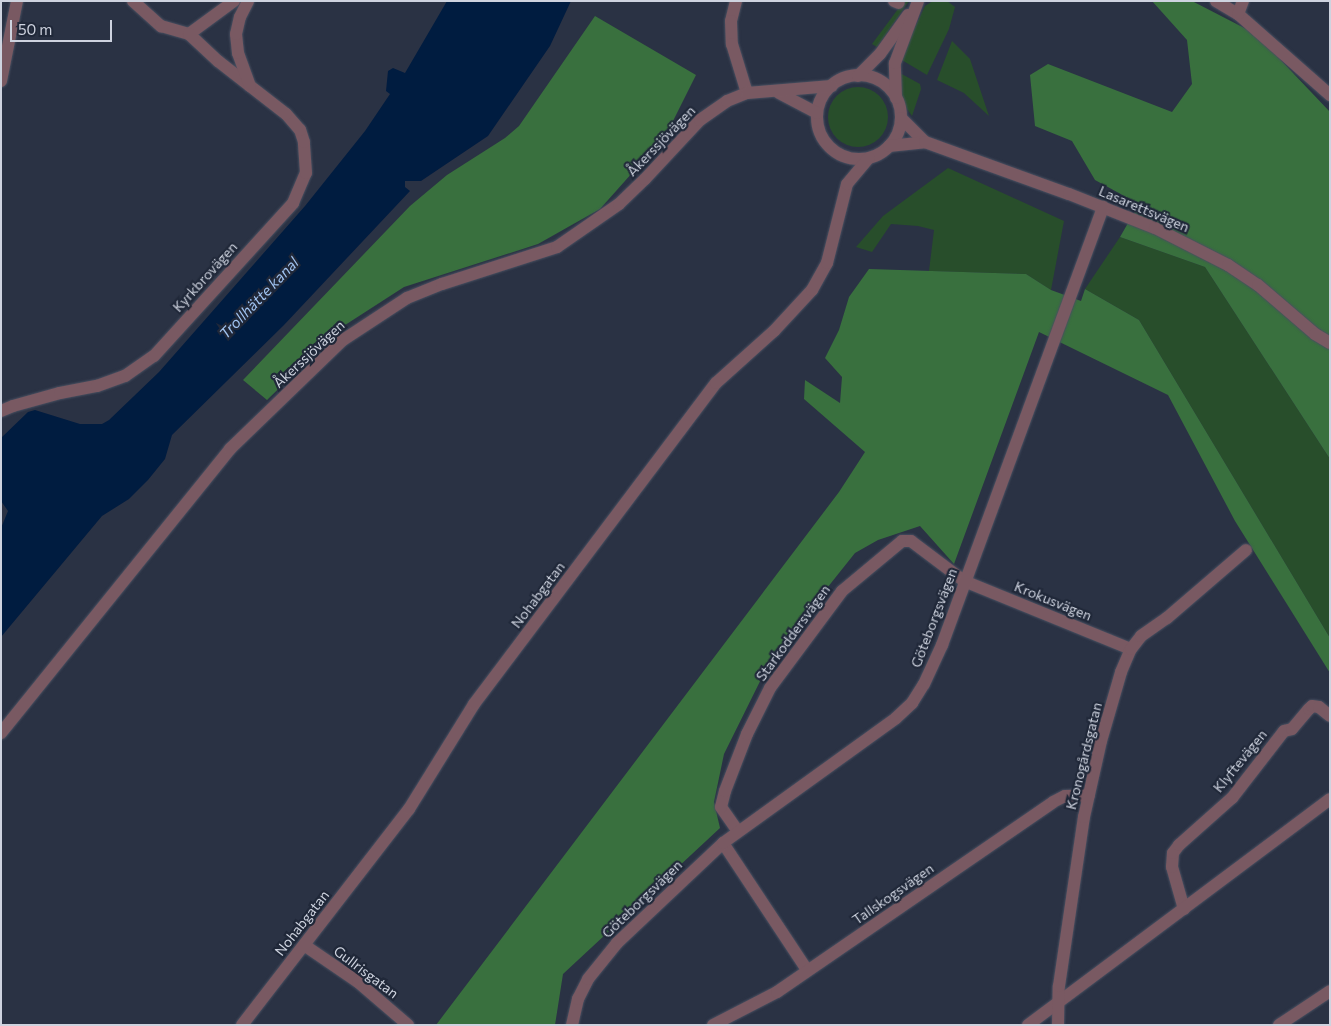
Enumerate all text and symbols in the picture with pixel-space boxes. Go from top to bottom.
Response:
scale bar [12,10,115,42]
text: 50 m [18,20,52,38]
street label: Åkerssjövägen [623,102,699,180]
street label: Lasarettsvägen [1096,182,1192,236]
street label: Kyrkbrovägen [169,239,241,315]
water label: Trollhätte kanal [216,254,302,342]
street label: Åkerssjövägen [270,317,348,391]
street label: Nohabgatan [508,559,568,631]
street label: Göteborgsvägen [907,566,961,670]
street label: Krokusvägen [1012,578,1094,624]
street label: Starkoddersvägen [753,582,833,684]
street label: Kronogårdsgatan [1063,701,1105,811]
street label: Klyftevägen [1210,726,1270,796]
street label: Göteborgsvägen [598,857,686,941]
street label: Tallskogsvägen [849,860,937,928]
street label: Nohabgatan [271,887,333,959]
street label: Gullrisgatan [330,942,402,1002]

